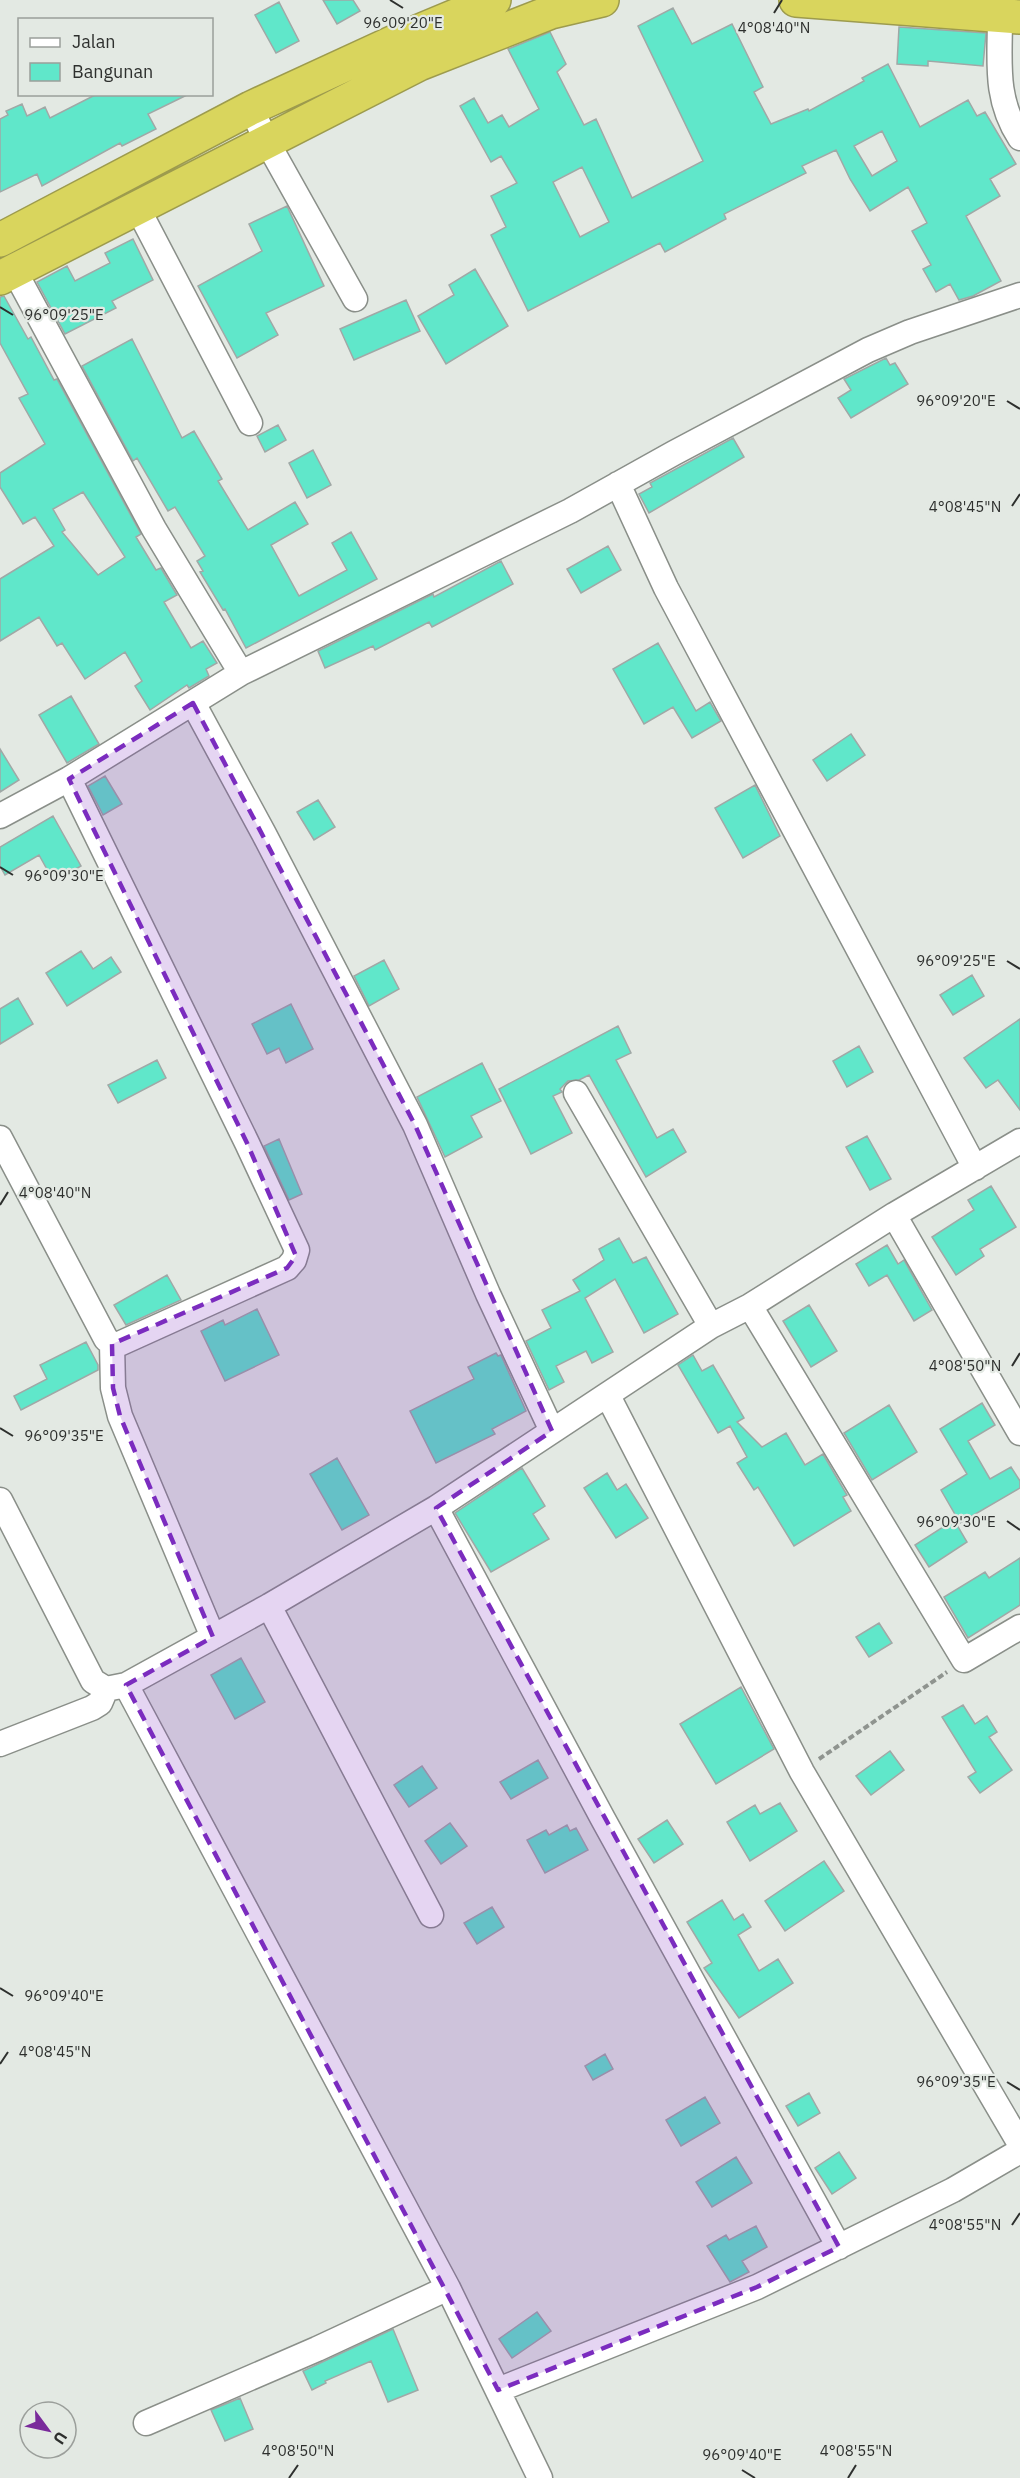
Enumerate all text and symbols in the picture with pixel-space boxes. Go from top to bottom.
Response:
text: 96°09'20"E [363,13,443,32]
legend [18,18,213,96]
text: 4°08'40"N [738,18,810,37]
text: Jalan [72,30,116,53]
text: Bangunan [72,60,153,83]
text: 96°09'25"E [24,305,104,324]
text: 96°09'20"E [916,391,996,410]
text: 4°08'45"N [929,497,1001,516]
text: 96°09'30"E [24,866,104,885]
text: 96°09'25"E [916,951,996,970]
text: 4°08'40"N [19,1183,91,1202]
text: 4°08'50"N [929,1356,1001,1375]
text: 96°09'35"E [24,1426,104,1445]
text: 96°09'30"E [916,1512,996,1531]
text: 96°09'40"E [24,1986,104,2005]
text: 4°08'45"N [19,2042,91,2061]
text: 96°09'35"E [916,2072,996,2091]
text: 4°08'55"N [929,2215,1001,2234]
north arrow [18,2400,78,2460]
text: U [49,2428,72,2448]
text: 4°08'50"N [262,2441,334,2460]
text: 4°08'55"N [820,2441,892,2460]
text: 96°09'40"E [702,2445,782,2464]

